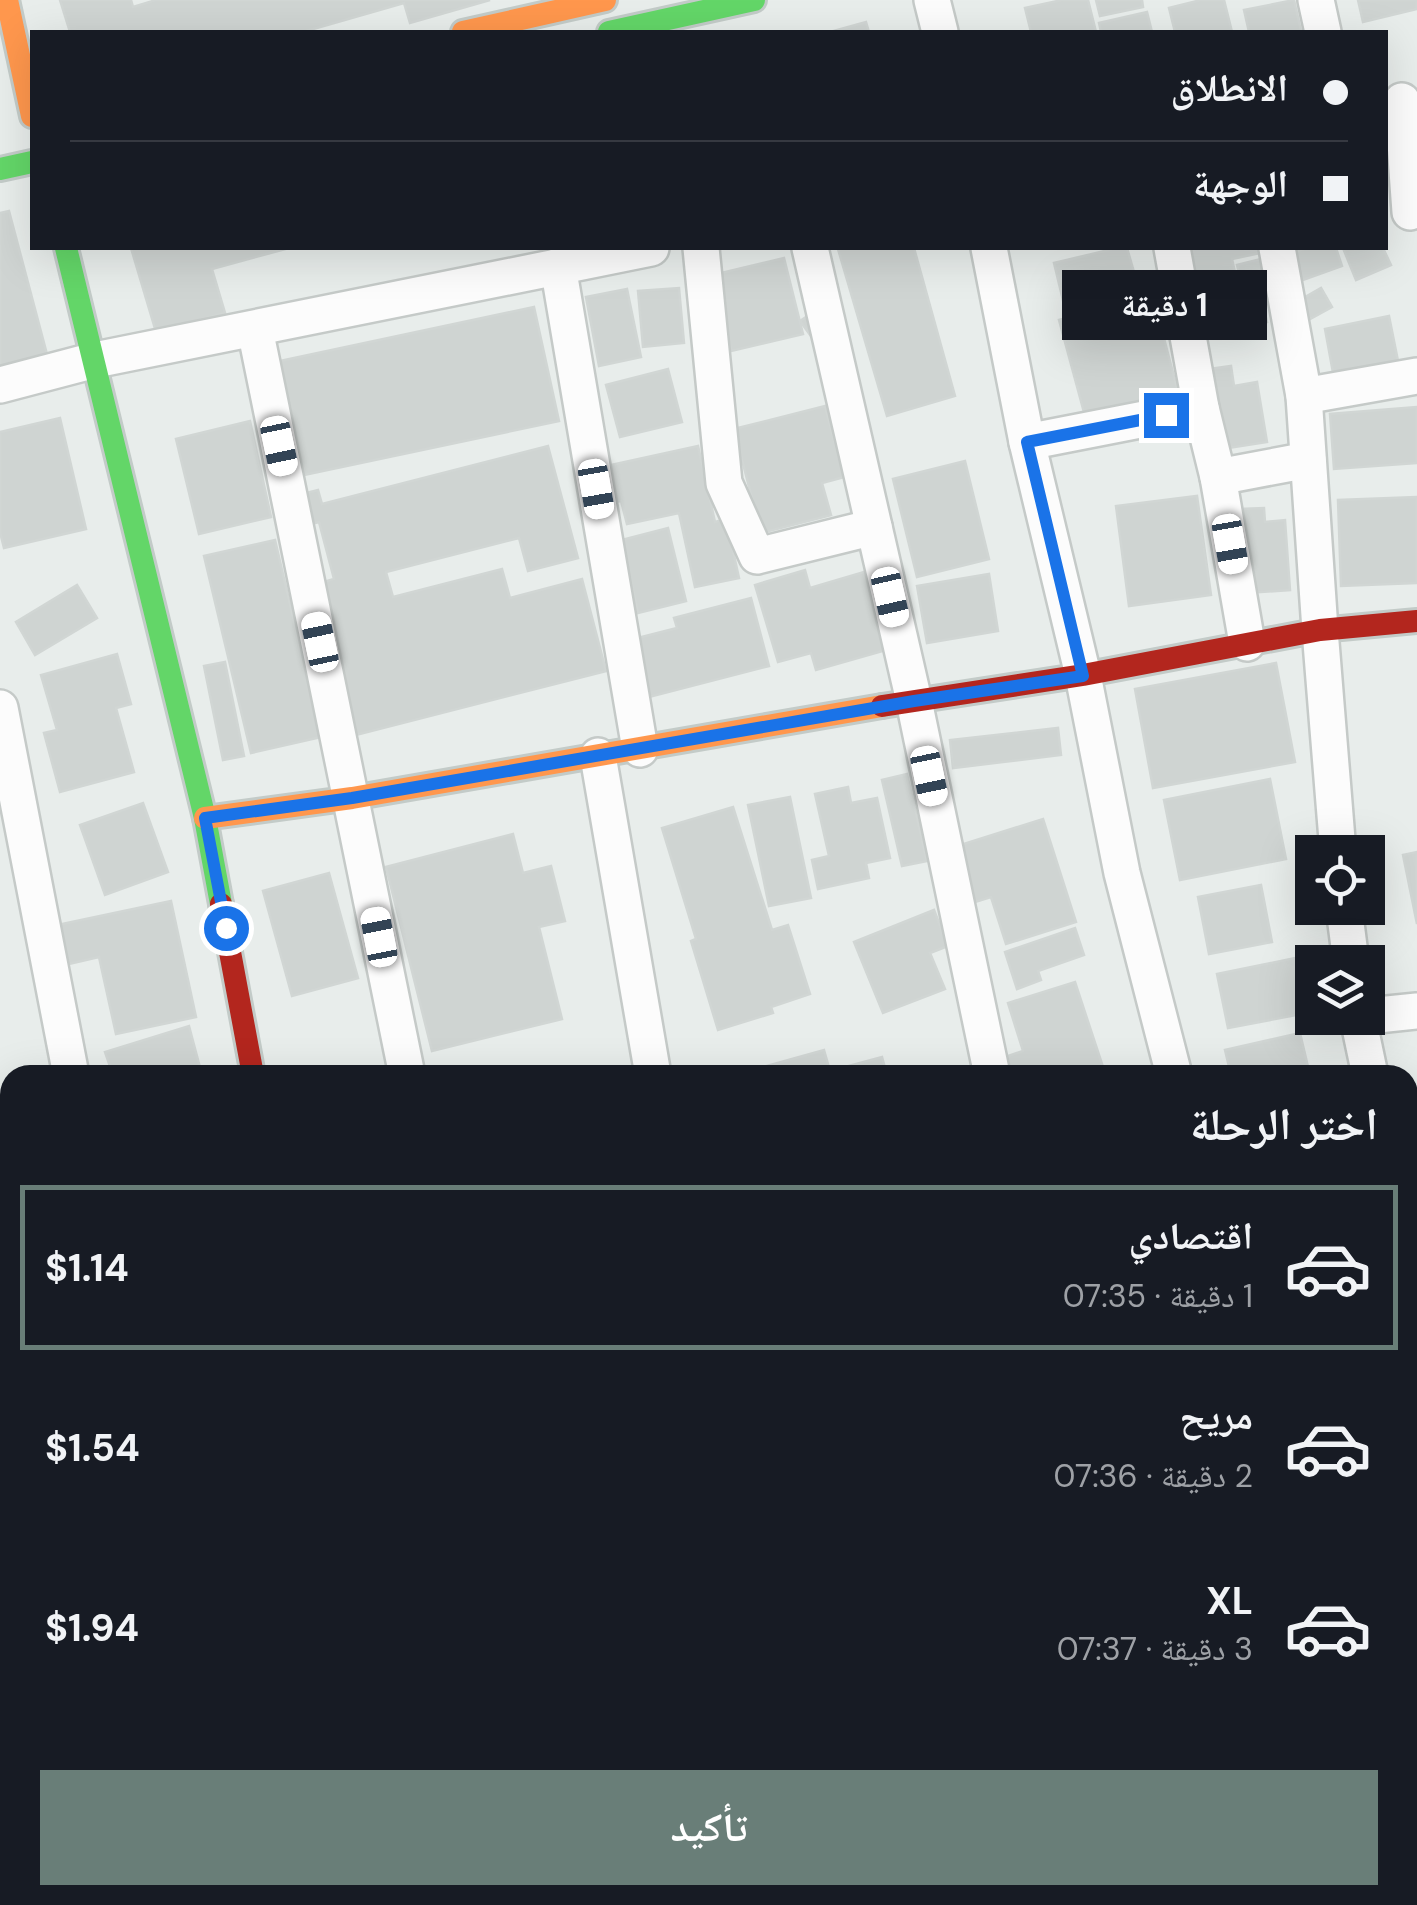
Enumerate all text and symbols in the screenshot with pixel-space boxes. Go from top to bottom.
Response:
text: الانطلاق [1170,63,1288,113]
text: الوجهة [1193,159,1288,209]
callout: 1 دقيقة [1064,270,1268,340]
text: 1 دقيقة [1121,284,1208,326]
route end [1144,393,1189,438]
car [258,414,300,478]
car [576,457,616,521]
car [1210,512,1250,576]
car [869,564,911,630]
car [299,610,341,674]
car [908,744,950,808]
map controls [1295,835,1385,1035]
button: locate [1295,835,1385,925]
car [359,905,399,969]
route start [204,906,249,951]
button: layers [1295,945,1385,1035]
text: اختر الرحلة [1190,1095,1378,1154]
text: اقتصادي [1129,1211,1253,1261]
icon: car [1283,1223,1373,1313]
text: $1.14 [45,1243,129,1293]
text: 1 دقيقة · 07:35 [1063,1275,1253,1317]
text: مريح [1179,1391,1253,1441]
icon: car [1283,1403,1373,1493]
text: $1.54 [45,1423,140,1473]
text: 2 دقيقة · 07:36 [1054,1455,1253,1497]
text: XL [1206,1576,1253,1626]
icon: car [1283,1583,1373,1673]
text: $1.94 [45,1603,139,1653]
text: 3 دقيقة · 07:37 [1057,1628,1253,1670]
button: تأكيد [40,1770,1378,1885]

